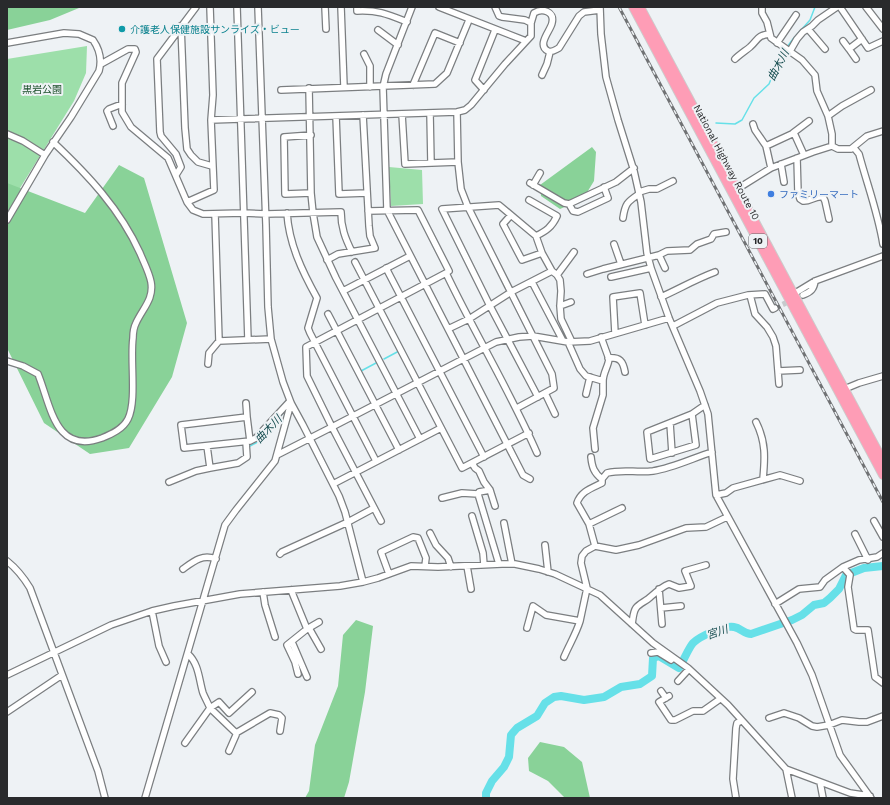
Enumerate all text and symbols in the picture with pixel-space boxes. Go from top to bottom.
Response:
marker: 介護老人保健施設サンライズ・ビュー [117,24,127,34]
place label: 介護老人保健施設サンライズ・ビュー [130,24,300,35]
water label: 曲木川 [765,47,792,83]
park label: 黒岩公園 [22,84,62,95]
street label: National Highway Route 10 [691,103,762,222]
marker: ファミリーマート [766,189,776,199]
place label: ファミリーマート [779,189,859,200]
road number: 10 [749,234,767,248]
water label: 曲木川 [252,412,285,446]
water label: 宮川 [705,622,731,642]

